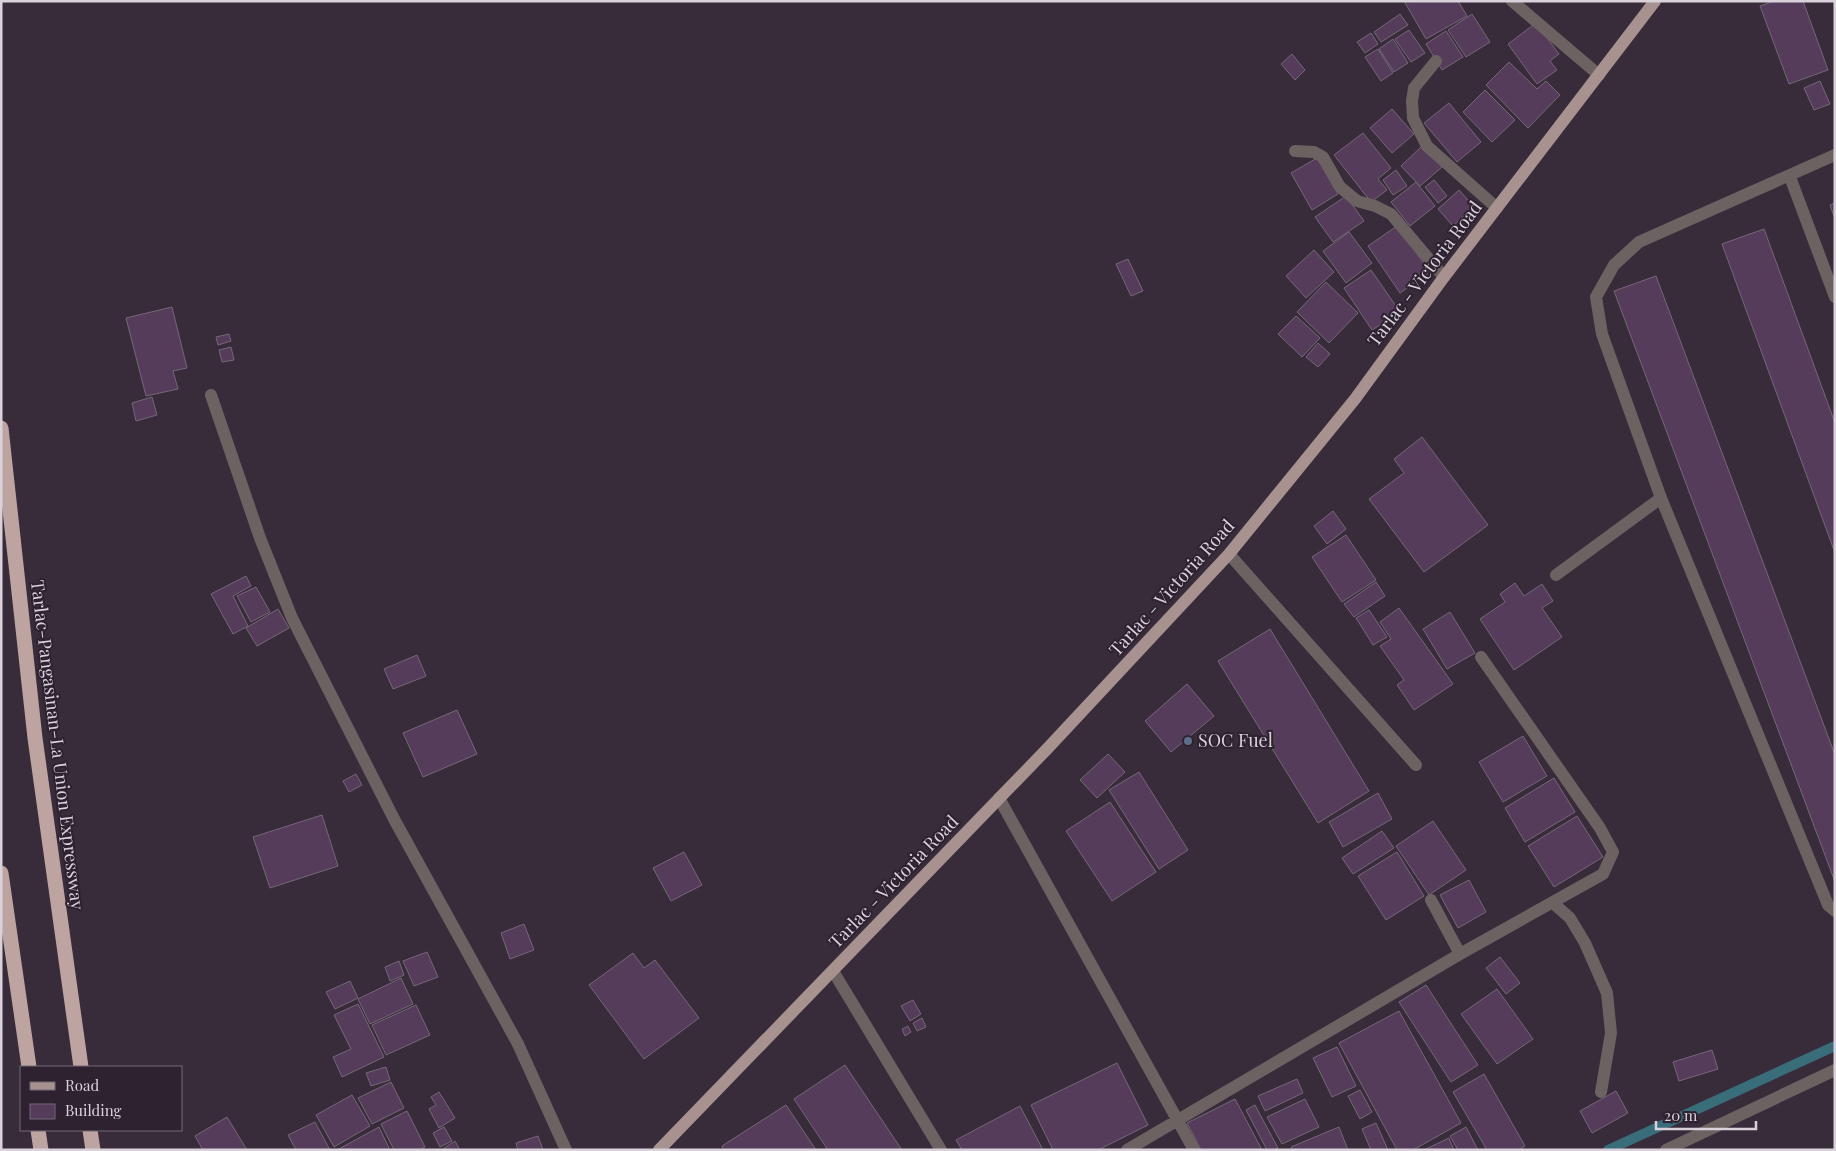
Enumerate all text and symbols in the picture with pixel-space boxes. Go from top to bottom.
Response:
street label: Tarlac - Victoria Road [1362,195,1487,351]
street label: Tarlac - Victoria Road [1103,513,1240,661]
street label: Tarlac-Pangasinan-La Union Expressway [26,579,90,911]
place label: SOC Fuel [1198,728,1273,752]
marker: SOC Fuel [1182,735,1194,747]
street label: Tarlac - Victoria Road [823,809,964,953]
legend [20,1066,182,1131]
text: Road [65,1075,99,1095]
scale bar [1656,1098,1756,1130]
text: Building [65,1100,122,1120]
text: 20 m [1664,1105,1698,1125]

